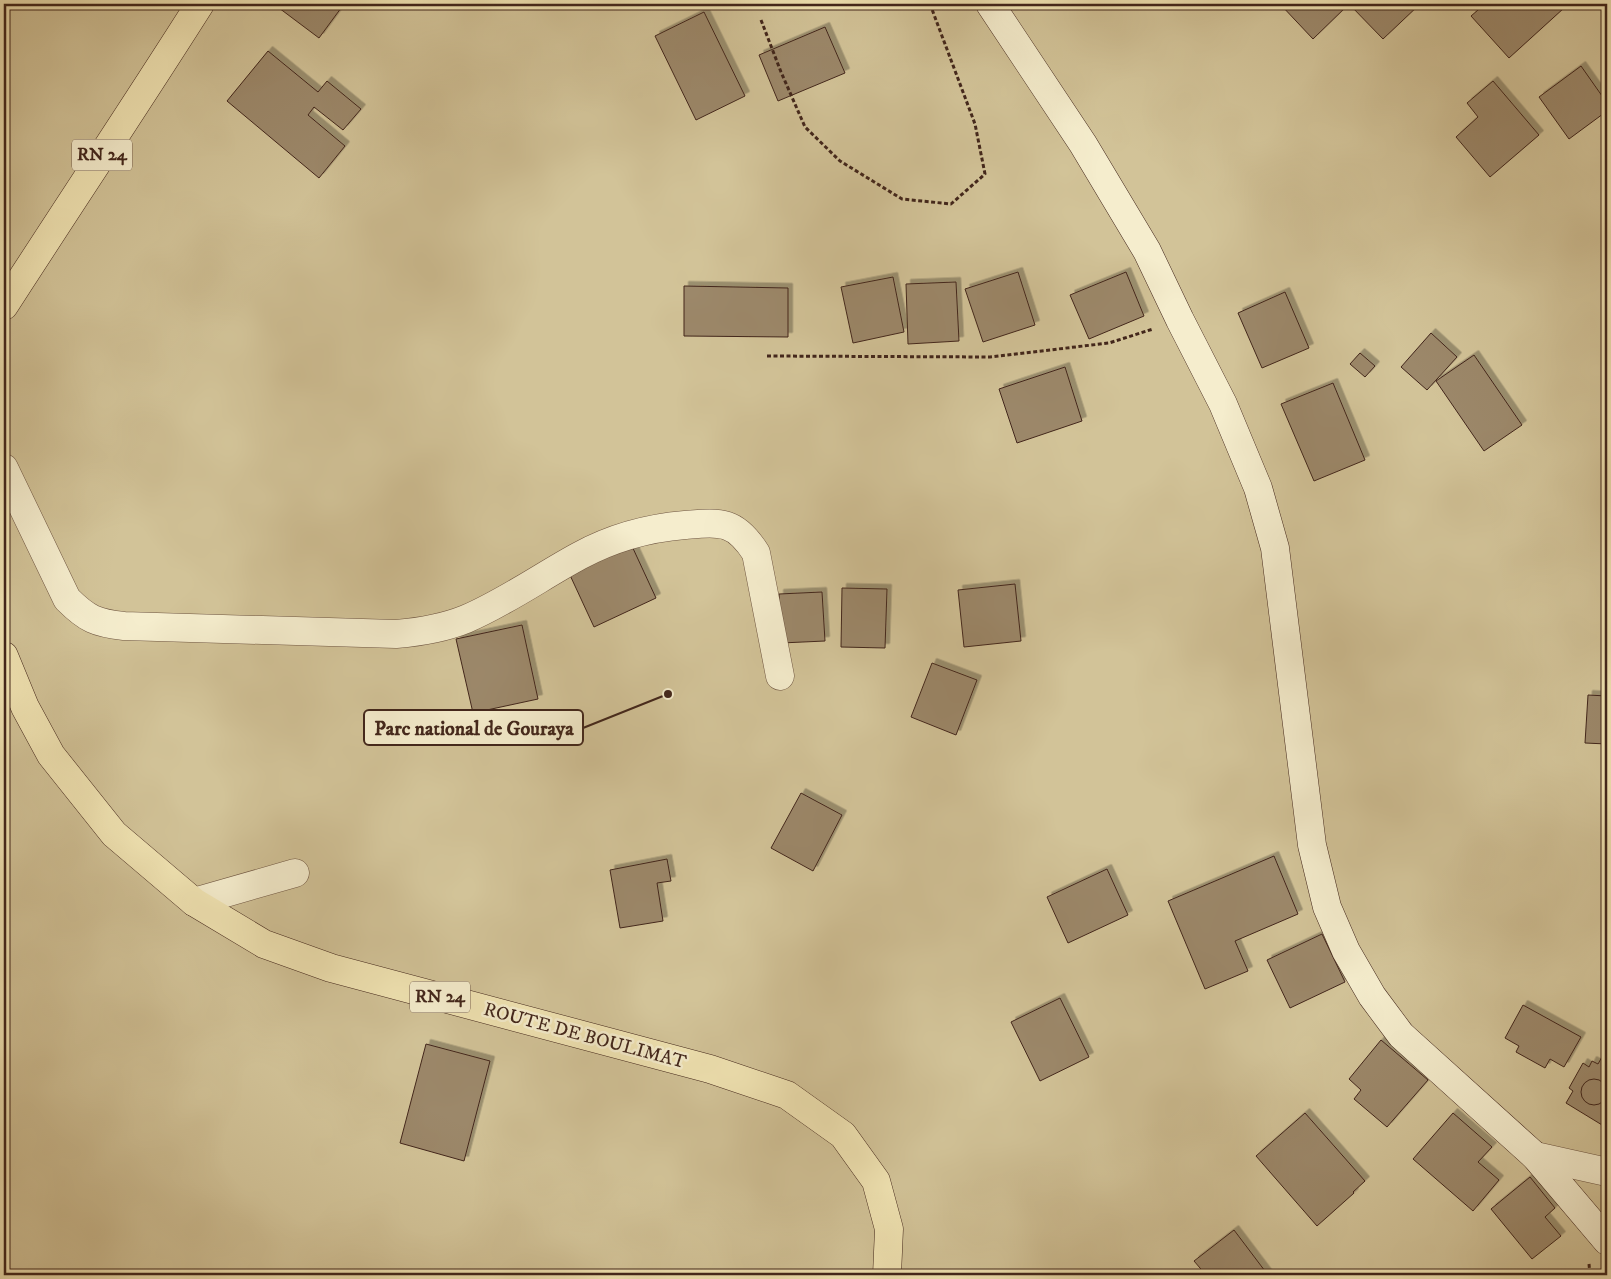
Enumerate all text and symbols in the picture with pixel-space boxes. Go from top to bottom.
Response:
road number: RN 24 [72,140,132,170]
callout: Parc national de Gouraya [364,710,583,745]
text: Parc national de Gouraya [374,717,574,742]
road number: RN 24 [410,982,470,1012]
street label: ROUTE DE BOULIMAT [481,998,689,1074]

